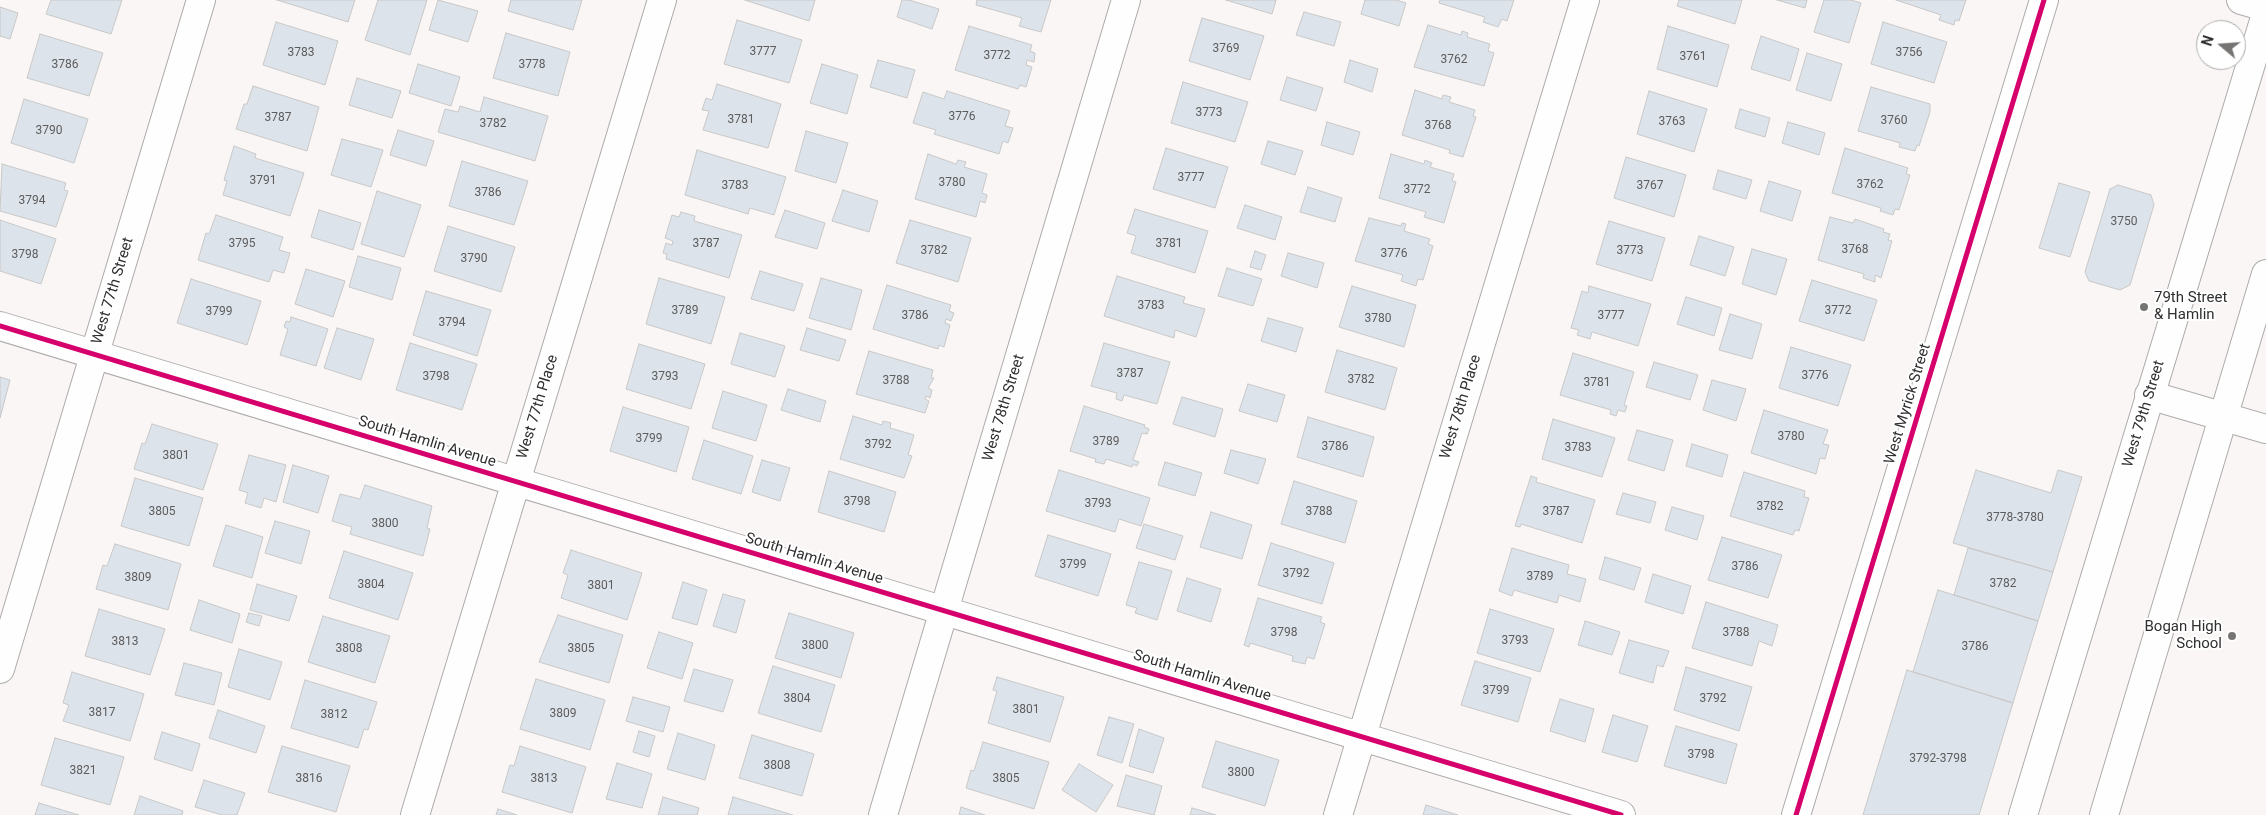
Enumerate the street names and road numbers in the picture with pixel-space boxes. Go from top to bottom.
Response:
street label: West 77th Street [88,235,138,347]
street label: West Myrick Street [1881,342,1935,466]
street label: West 78th Street [979,352,1029,464]
street label: West 77th Place [514,353,562,461]
street label: West 78th Place [1437,353,1485,461]
street label: West 79th Street [2119,358,2169,470]
street label: South Hamlin Avenue [356,412,498,472]
street label: South Hamlin Avenue [743,529,885,589]
street label: South Hamlin Avenue [1131,646,1273,706]

